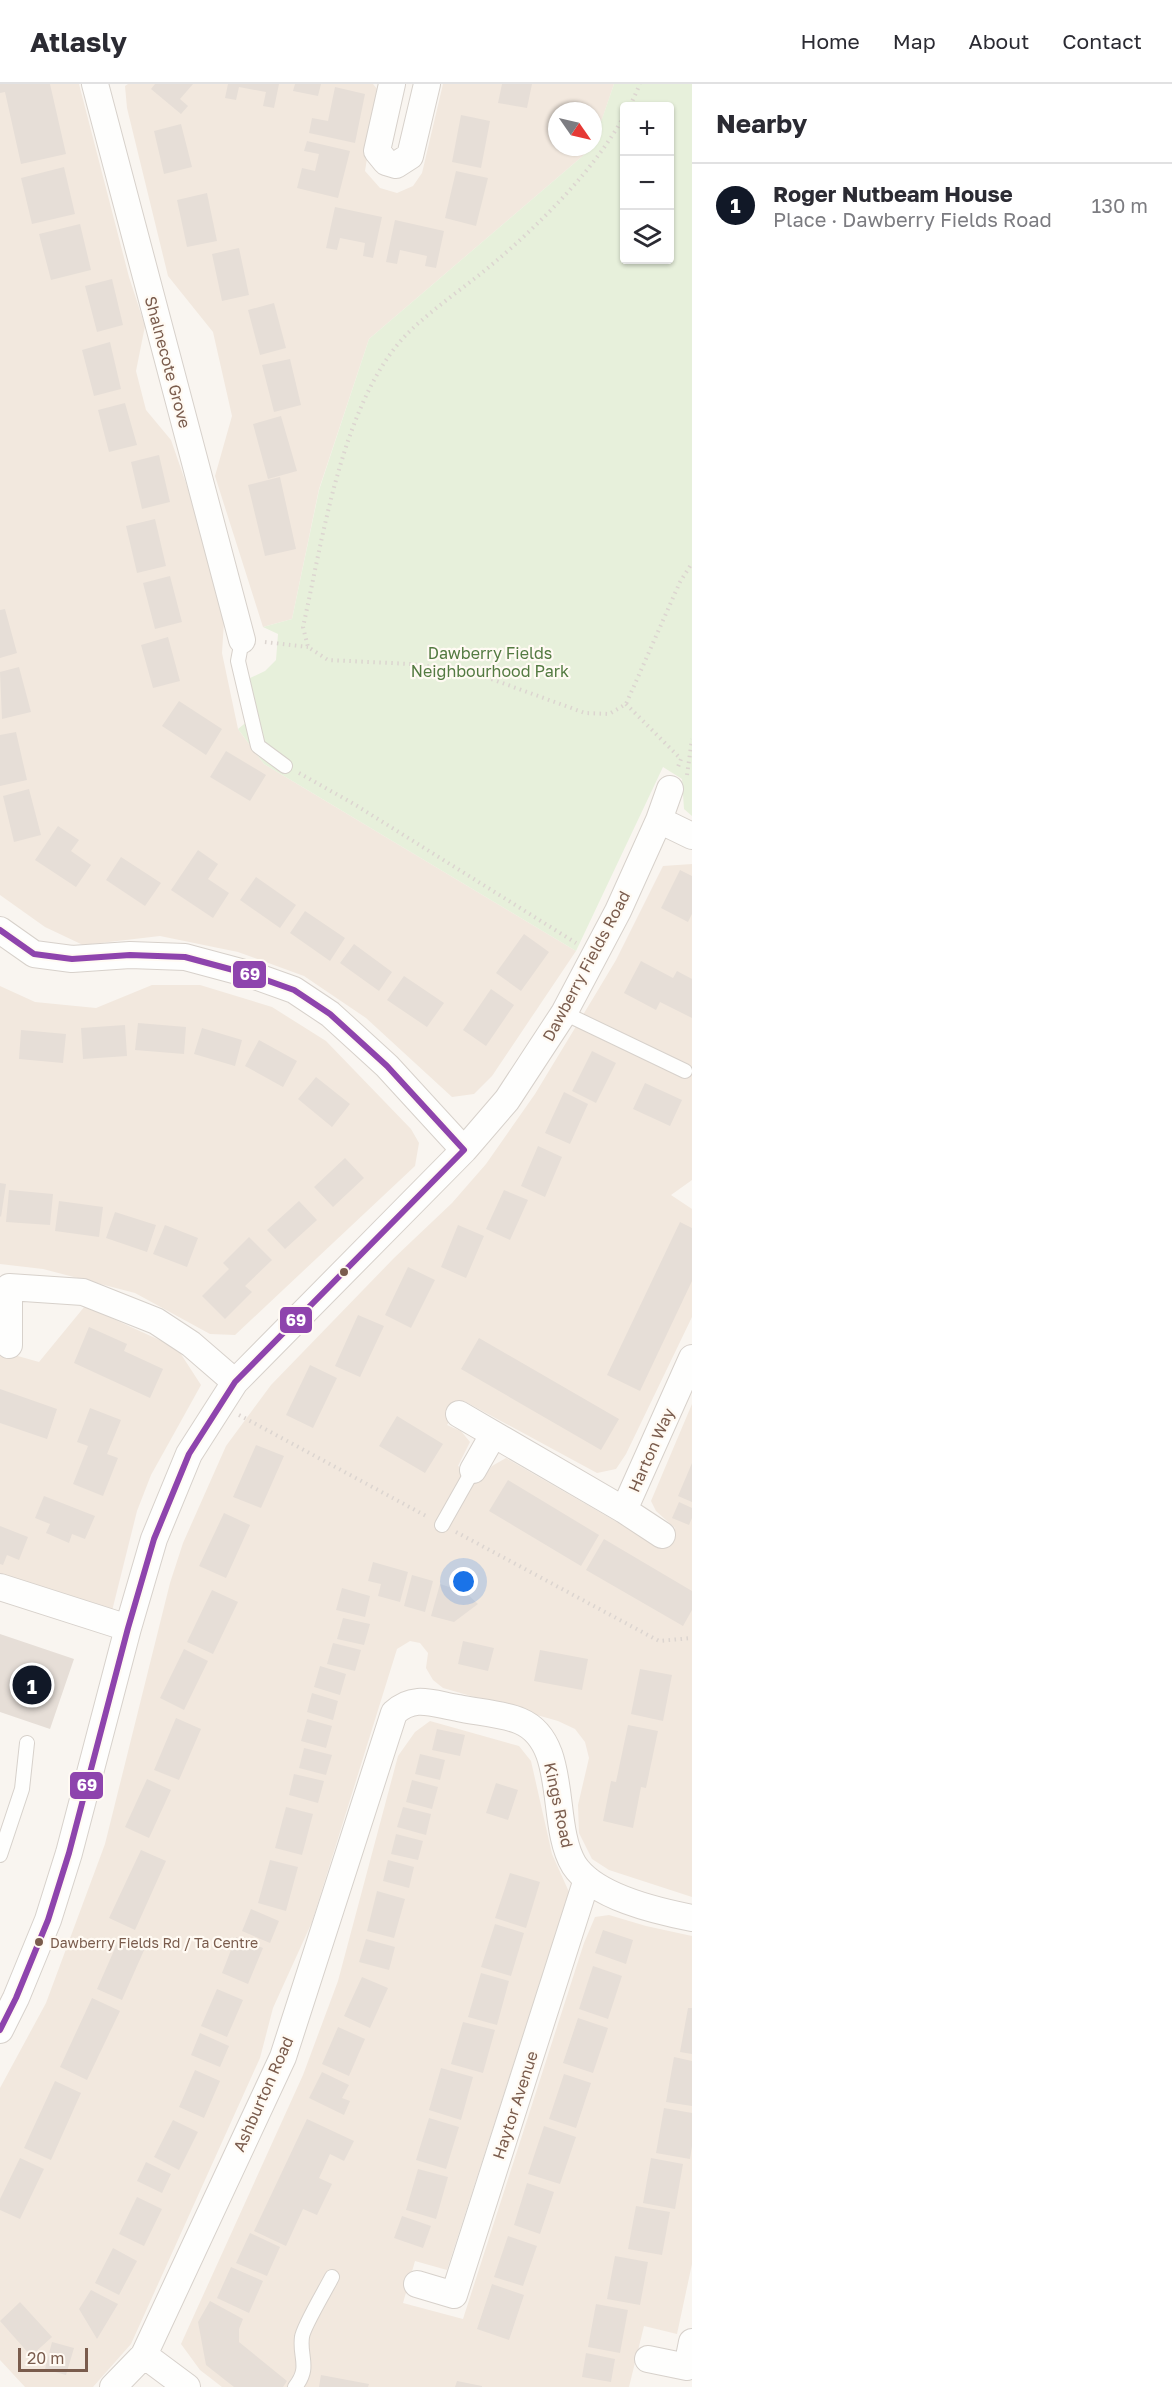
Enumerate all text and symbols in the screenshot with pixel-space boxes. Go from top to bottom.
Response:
text: Atlasly [30,25,127,58]
text: Home [800,28,860,54]
text: Map [893,28,936,54]
text: About [969,28,1029,54]
text: Contact [1062,28,1142,54]
north arrow [548,102,602,156]
map controls [620,102,674,264]
button: + [620,102,674,156]
text: Nearby [716,108,807,139]
button: − [620,156,674,210]
text: Roger Nutbeam House [773,180,1013,207]
text: 1 [730,193,741,217]
text: 130 m [1092,193,1148,217]
text: Place · Dawberry Fields Road [773,207,1052,231]
button: layers [620,210,674,264]
street label: Shalnecote Grove [141,294,195,430]
park label: Dawberry Fields Neighbourhood Park [411,643,569,681]
street label: Dawberry Fields Road [538,887,634,1045]
line badge: 69 [232,960,267,989]
text: 69 [240,964,260,984]
unlabelled marker [338,1266,350,1278]
line badge: 69 [279,1306,313,1334]
text: 69 [286,1310,306,1330]
street label: Harton Way [624,1405,678,1495]
your location [449,1567,478,1596]
pin: 1 [12,1662,51,1708]
street label: Kings Road [540,1761,578,1849]
line badge: 69 [69,1771,104,1800]
text: 69 [77,1775,97,1795]
place label: Dawberry Fields Rd / Ta Centre [50,1934,258,1951]
marker: Dawberry Fields Rd / Ta Centre [33,1936,45,1948]
street label: Ashburton Road [229,2033,297,2155]
street label: Haytor Avenue [488,2048,542,2162]
scale bar [18,2345,88,2372]
text: 20 m [27,2348,64,2368]

